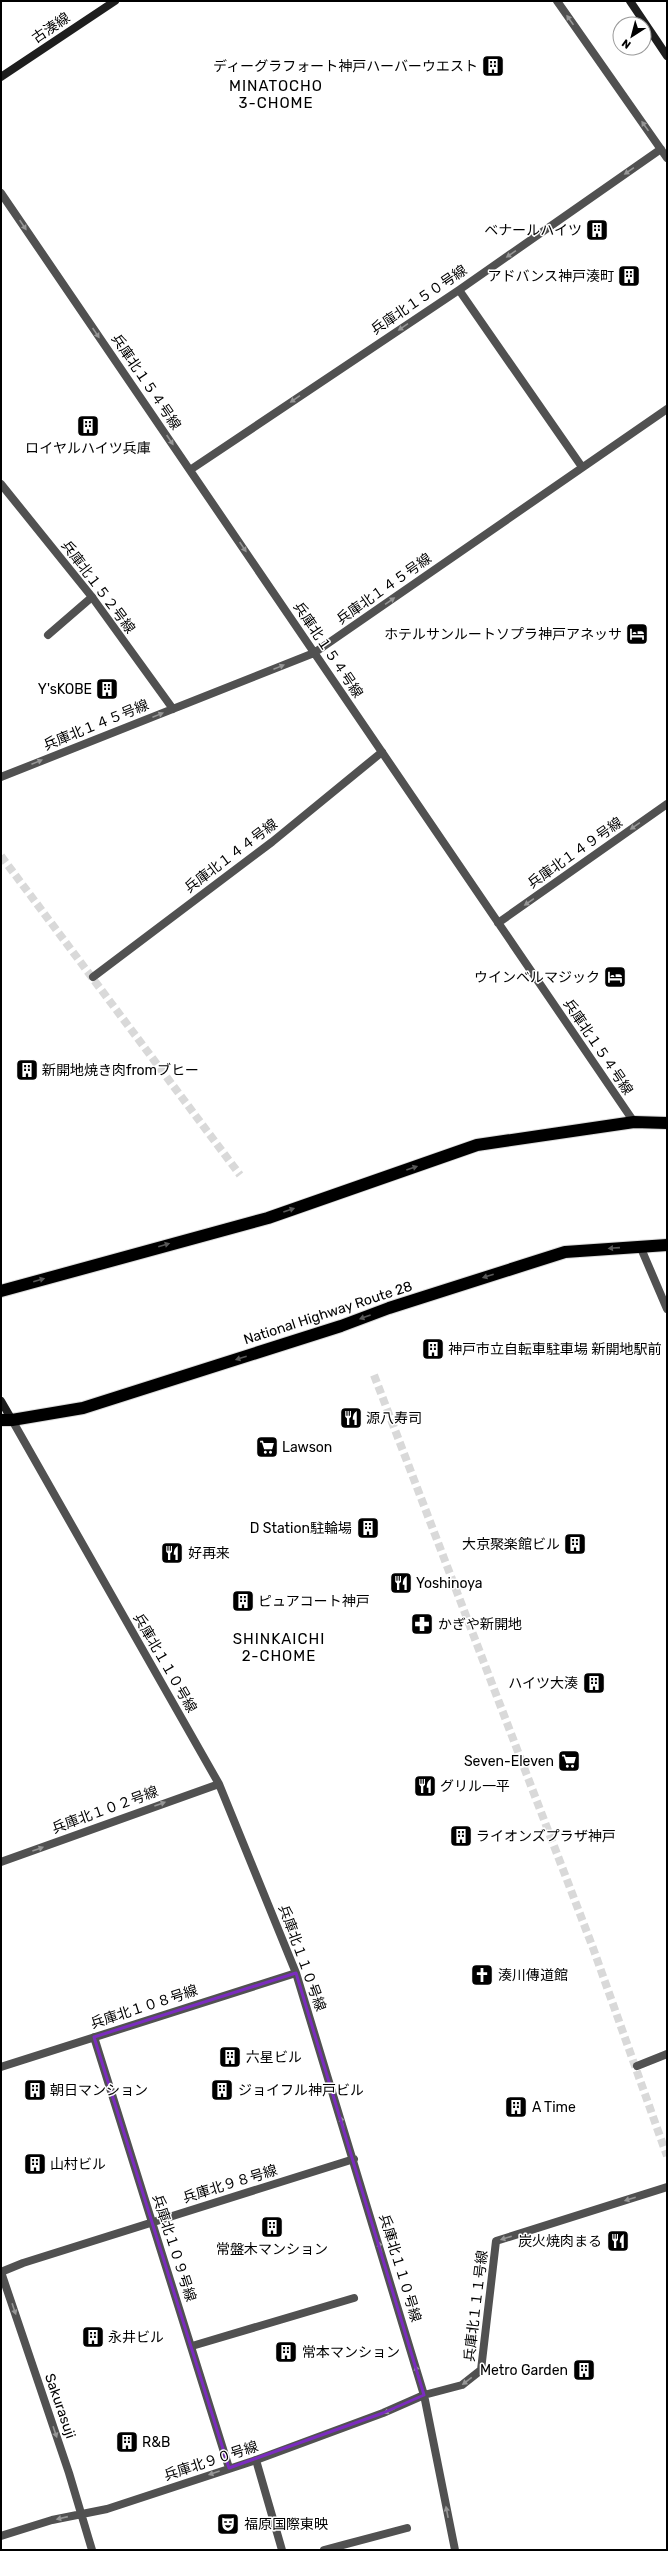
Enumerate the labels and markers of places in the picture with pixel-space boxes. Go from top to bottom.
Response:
building icon: ディーグラフォート神戸ハーバーウエスト [480,53,506,79]
place label: ディーグラフォート神戸ハーバーウエスト [213,58,478,75]
building icon: ベナールハイツ [584,217,610,243]
place label: ベナールハイツ [484,222,582,239]
building icon: アドバンス神戸湊町 [616,263,642,289]
place label: アドバンス神戸湊町 [488,268,614,285]
building icon: ロイヤルハイツ兵庫 [75,413,101,439]
place label: ロイヤルハイツ兵庫 [25,440,151,457]
hotel icon: ホテルサンルートソプラ神戸アネッサ [624,621,650,647]
place label: ホテルサンルートソプラ神戸アネッサ [384,626,622,643]
building icon: Y'sKOBE [94,676,120,702]
place label: Y'sKOBE [38,681,92,698]
hotel icon: ウインベルマジック [602,964,628,990]
place label: ウインベルマジック [474,969,600,986]
building icon: 新開地焼き肉fromブヒー [14,1057,40,1083]
place label: 新開地焼き肉fromブヒー [42,1062,199,1079]
building icon: 神戸市立自転車駐車場 新開地駅前 [420,1336,446,1362]
place label: 神戸市立自転車駐車場 新開地駅前 [448,1341,661,1358]
restaurant icon: 源八寿司 [338,1405,364,1431]
place label: 源八寿司 [366,1410,422,1427]
supermarket icon: Lawson [254,1434,280,1460]
place label: Lawson [282,1439,332,1456]
building icon: D Station駐輪場 [355,1515,381,1541]
place label: D Station駐輪場 [250,1520,352,1537]
building icon: 大京聚楽館ビル [562,1531,588,1557]
place label: 大京聚楽館ビル [462,1536,560,1553]
restaurant icon: 好再来 [159,1540,185,1566]
place label: 好再来 [188,1545,230,1562]
restaurant icon: Yoshinoya [388,1570,414,1596]
place label: Yoshinoya [416,1575,482,1592]
building icon: ピュアコート神戸 [230,1588,256,1614]
place label: ピュアコート神戸 [258,1593,370,1610]
pharmacy icon: かぎや新開地 [409,1611,435,1637]
place label: かぎや新開地 [438,1616,522,1633]
building icon: ハイツ大湊 [581,1670,607,1696]
place label: ハイツ大湊 [508,1675,578,1692]
supermarket icon: Seven-Eleven [556,1748,582,1774]
place label: Seven-Eleven [464,1753,554,1770]
restaurant icon: グリル一平 [412,1773,438,1799]
place label: グリル一平 [440,1778,510,1795]
building icon: ライオンズプラザ神戸 [448,1823,474,1849]
place label: ライオンズプラザ神戸 [476,1828,616,1845]
church icon: 湊川傳道館 [469,1962,495,1988]
place label: 湊川傳道館 [498,1967,568,1984]
building icon: 六星ビル [217,2044,243,2070]
place label: 六星ビル [246,2049,302,2066]
building icon: 朝日マンション [22,2077,48,2103]
building icon: ジョイフル神戸ビル [209,2077,235,2103]
place label: 朝日マンション [50,2082,148,2099]
place label: ジョイフル神戸ビル [238,2082,364,2099]
building icon: A Time [503,2094,529,2120]
place label: A Time [532,2099,576,2116]
building icon: 山村ビル [22,2151,48,2177]
place label: 山村ビル [50,2156,106,2173]
building icon: 常盤木マンション [259,2214,285,2240]
restaurant icon: 炭火焼肉まる [605,2228,631,2254]
place label: 炭火焼肉まる [518,2233,602,2250]
place label: 常盤木マンション [216,2241,328,2258]
building icon: 永井ビル [80,2324,106,2350]
place label: 永井ビル [108,2329,164,2346]
building icon: 常本マンション [273,2339,299,2365]
place label: 常本マンション [302,2344,400,2361]
building icon: Metro Garden [571,2357,597,2383]
place label: Metro Garden [480,2362,568,2379]
building icon: R&B [114,2429,140,2455]
place label: R&B [142,2434,170,2451]
theatre icon: 福原国際東映 [215,2511,241,2537]
place label: 福原国際東映 [244,2516,328,2533]

